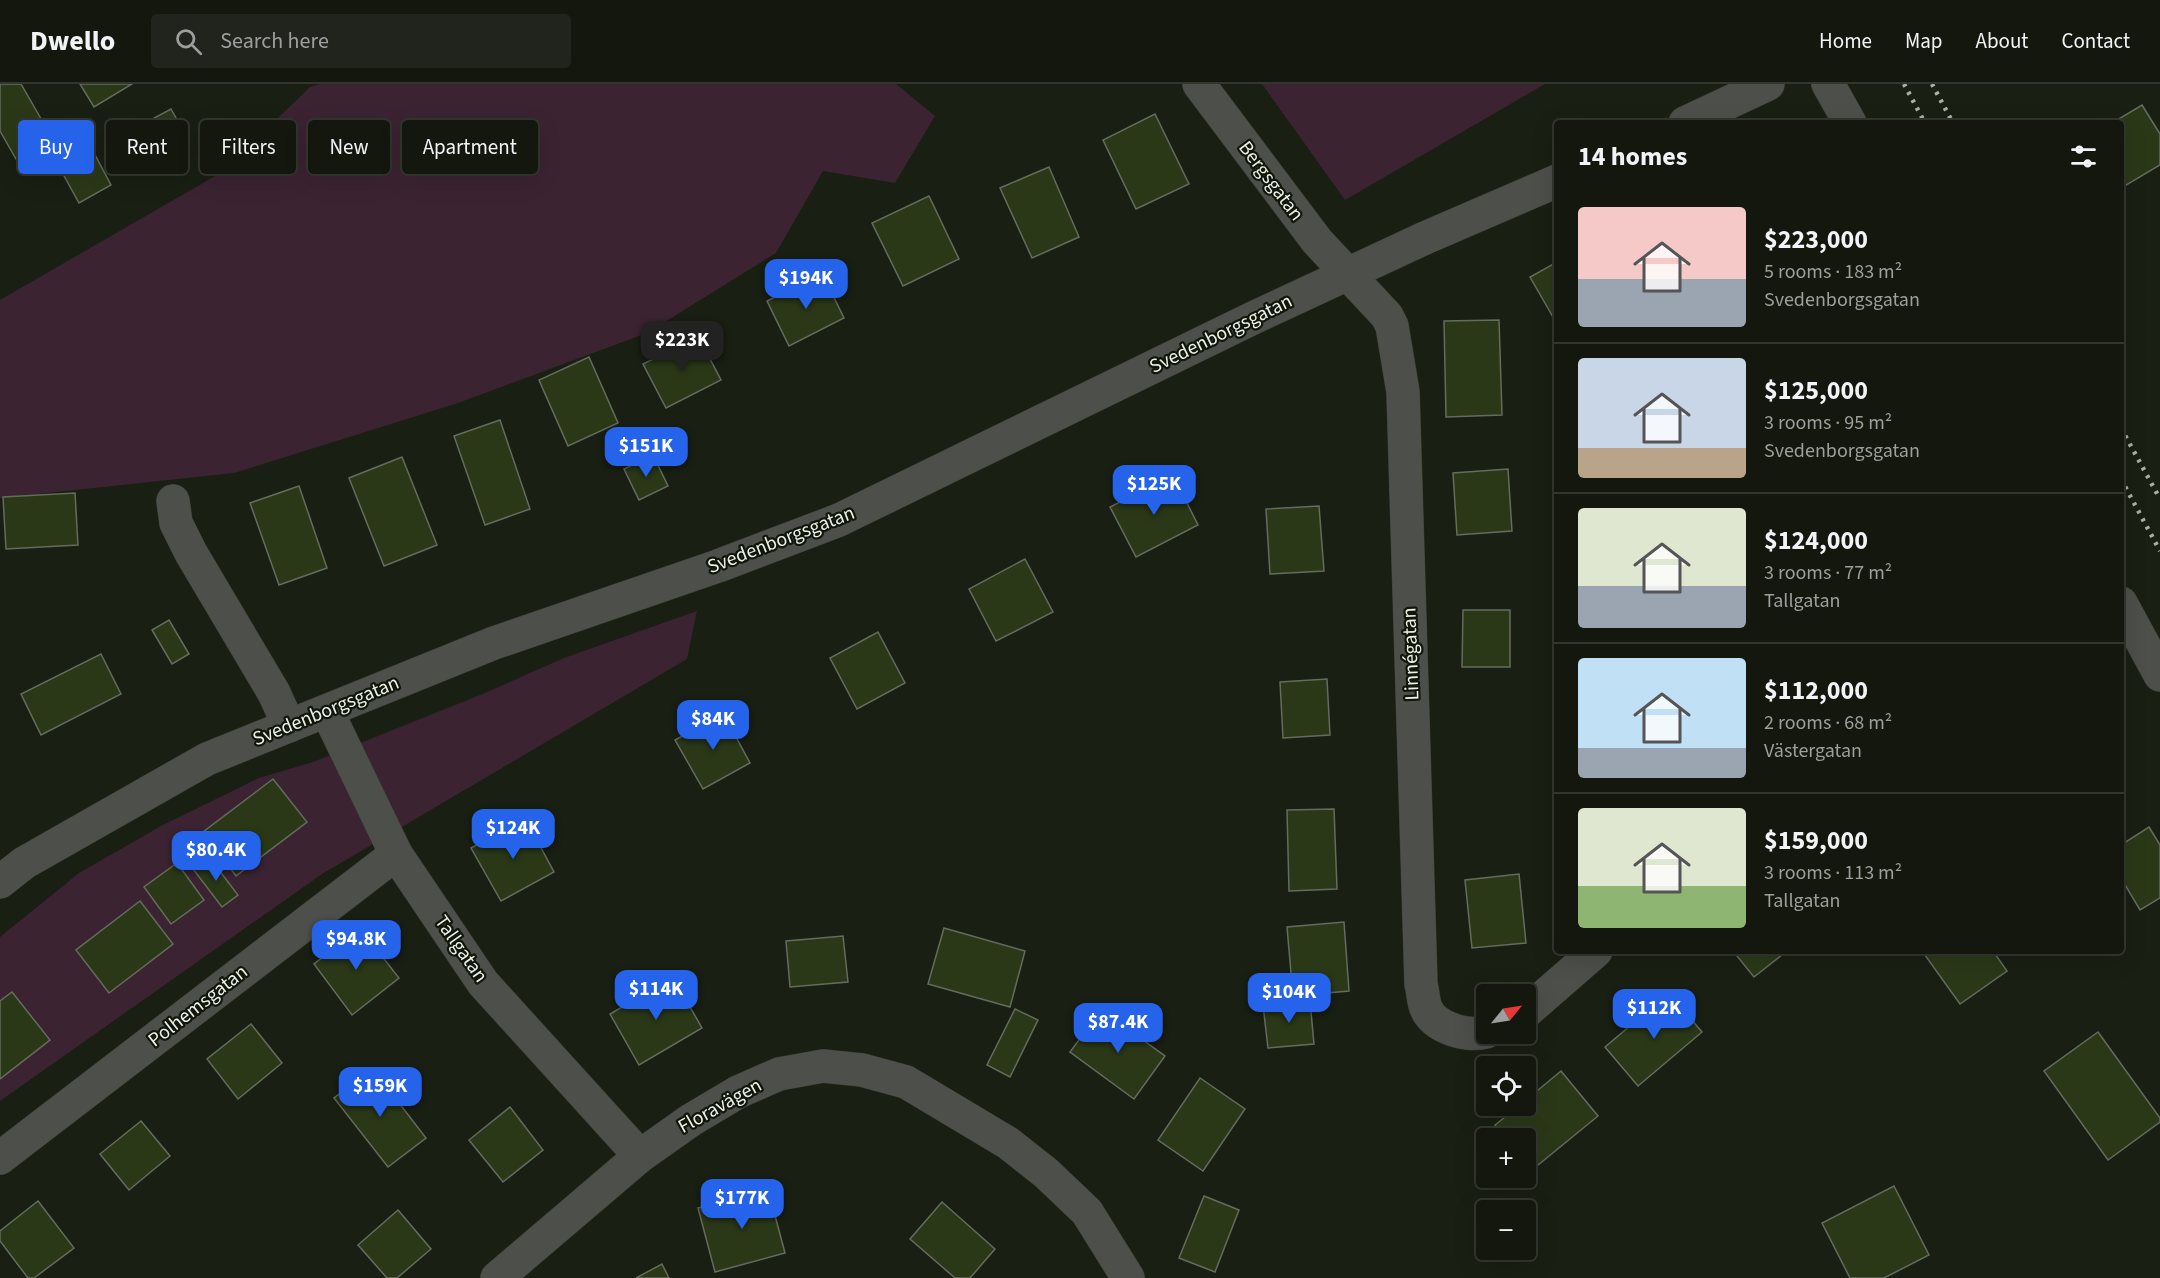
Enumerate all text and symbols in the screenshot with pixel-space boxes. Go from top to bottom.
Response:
search box [151,14,571,68]
text: Dwello [30,21,115,61]
icon: search [172,25,205,58]
text: Search here [220,25,329,57]
text: Home [1819,26,1872,56]
text: Map [1905,26,1943,56]
text: About [1976,26,2028,56]
text: Contact [2061,26,2130,56]
chip: Buy [18,120,94,174]
chip: Rent [106,120,188,174]
chip: Filters [200,120,296,174]
chip: New [308,120,390,174]
chip: Apartment [402,120,538,174]
street label: Bergsgatan [1232,135,1310,227]
text: 14 homes [1578,138,1687,175]
icon: filters [2067,140,2100,173]
text: $223,000 [1764,221,1868,258]
icon: home [1626,231,1698,303]
text: 5 rooms · 183 m² [1764,258,1902,286]
pin: $194K [764,259,848,310]
text: $194K [779,264,833,292]
text: Svedenborgsgatan [1764,286,1920,314]
street label: Svedenborgsgatan [1145,287,1297,381]
pin: $223K [640,321,724,372]
text: $223K [655,326,709,354]
text: $125,000 [1764,372,1868,409]
icon: home [1626,382,1698,454]
text: 3 rooms · 95 m² [1764,409,1892,437]
pin: $151K [604,427,688,478]
text: $151K [619,432,673,460]
text: Svedenborgsgatan [1764,437,1920,465]
pin: $125K [1112,465,1196,516]
text: $125K [1127,470,1181,498]
street label: Svedenborgsgatan [703,499,859,581]
text: $124,000 [1764,522,1868,559]
icon: home [1626,532,1698,604]
text: 3 rooms · 77 m² [1764,559,1892,587]
text: Tallgatan [1764,587,1840,615]
street label: Linnégatan [1395,607,1427,701]
street label: Svedenborgsgatan [249,669,403,753]
text: $112,000 [1764,672,1868,709]
icon: home [1626,682,1698,754]
pin: $84K [677,700,749,751]
text: $84K [691,705,735,733]
text: 2 rooms · 68 m² [1764,709,1892,737]
text: Västergatan [1764,737,1862,765]
pin: $124K [471,809,555,860]
text: $124K [486,814,540,842]
text: $159,000 [1764,822,1868,859]
pin: $80.4K [167,831,265,882]
icon: home [1626,832,1698,904]
text: $80.4K [186,836,246,864]
text: 3 rooms · 113 m² [1764,859,1902,887]
text: Tallgatan [1764,887,1840,915]
street label: Tallgatan [428,910,494,988]
pin: $94.8K [307,920,405,971]
text: $94.8K [326,925,386,953]
street label: Polhemsgatan [142,958,254,1054]
pin: $114K [614,970,698,1021]
pin: $104K [1247,973,1331,1024]
text: $114K [629,975,683,1003]
text: $104K [1262,978,1316,1006]
north arrow [1476,984,1536,1044]
map controls [1476,984,1536,1260]
pin: $112K [1612,989,1696,1040]
text: $112K [1627,994,1681,1022]
pin: $87.4K [1069,1003,1167,1054]
text: $87.4K [1088,1008,1148,1036]
button: locate [1476,1056,1536,1116]
pin: $159K [338,1067,422,1118]
street label: Floravägen [673,1071,767,1141]
text: $159K [353,1072,407,1100]
button: + [1476,1128,1536,1188]
pin: $177K [700,1179,784,1230]
text: $177K [715,1184,769,1212]
button: − [1476,1200,1536,1260]

